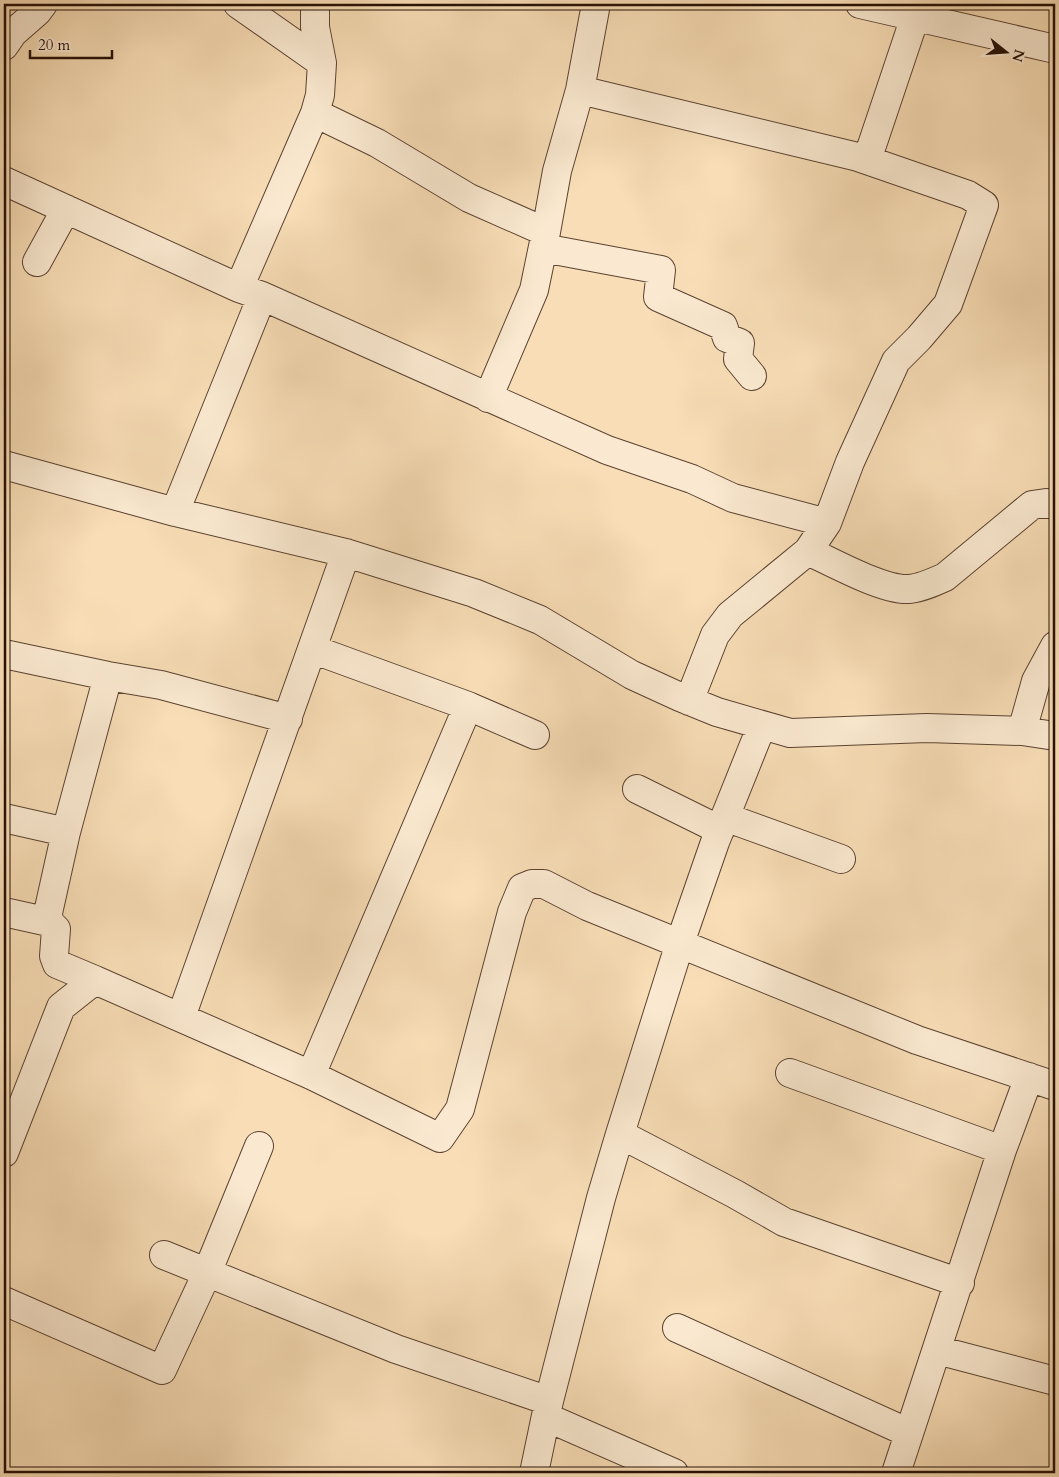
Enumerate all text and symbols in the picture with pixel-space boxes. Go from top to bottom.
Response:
scale bar [30,28,112,60]
north arrow [982,28,1032,78]
text: 20 m [38,35,70,55]
text: N [1007,47,1029,64]

